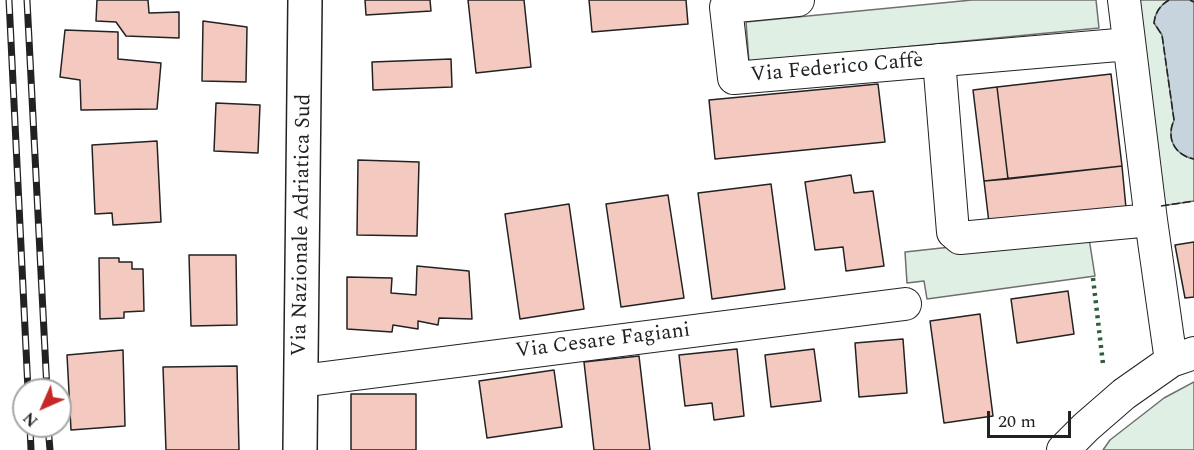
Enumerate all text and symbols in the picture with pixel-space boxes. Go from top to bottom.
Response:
street label: Via Federico Caffè [750,49,924,89]
street label: Via Nazionale Adriatica Sud [288,93,318,357]
street label: Via Cesare Fagiani [514,319,692,365]
north arrow [12,378,72,438]
scale bar [990,399,1074,437]
text: N [18,406,44,432]
text: 20 m [998,408,1036,435]

